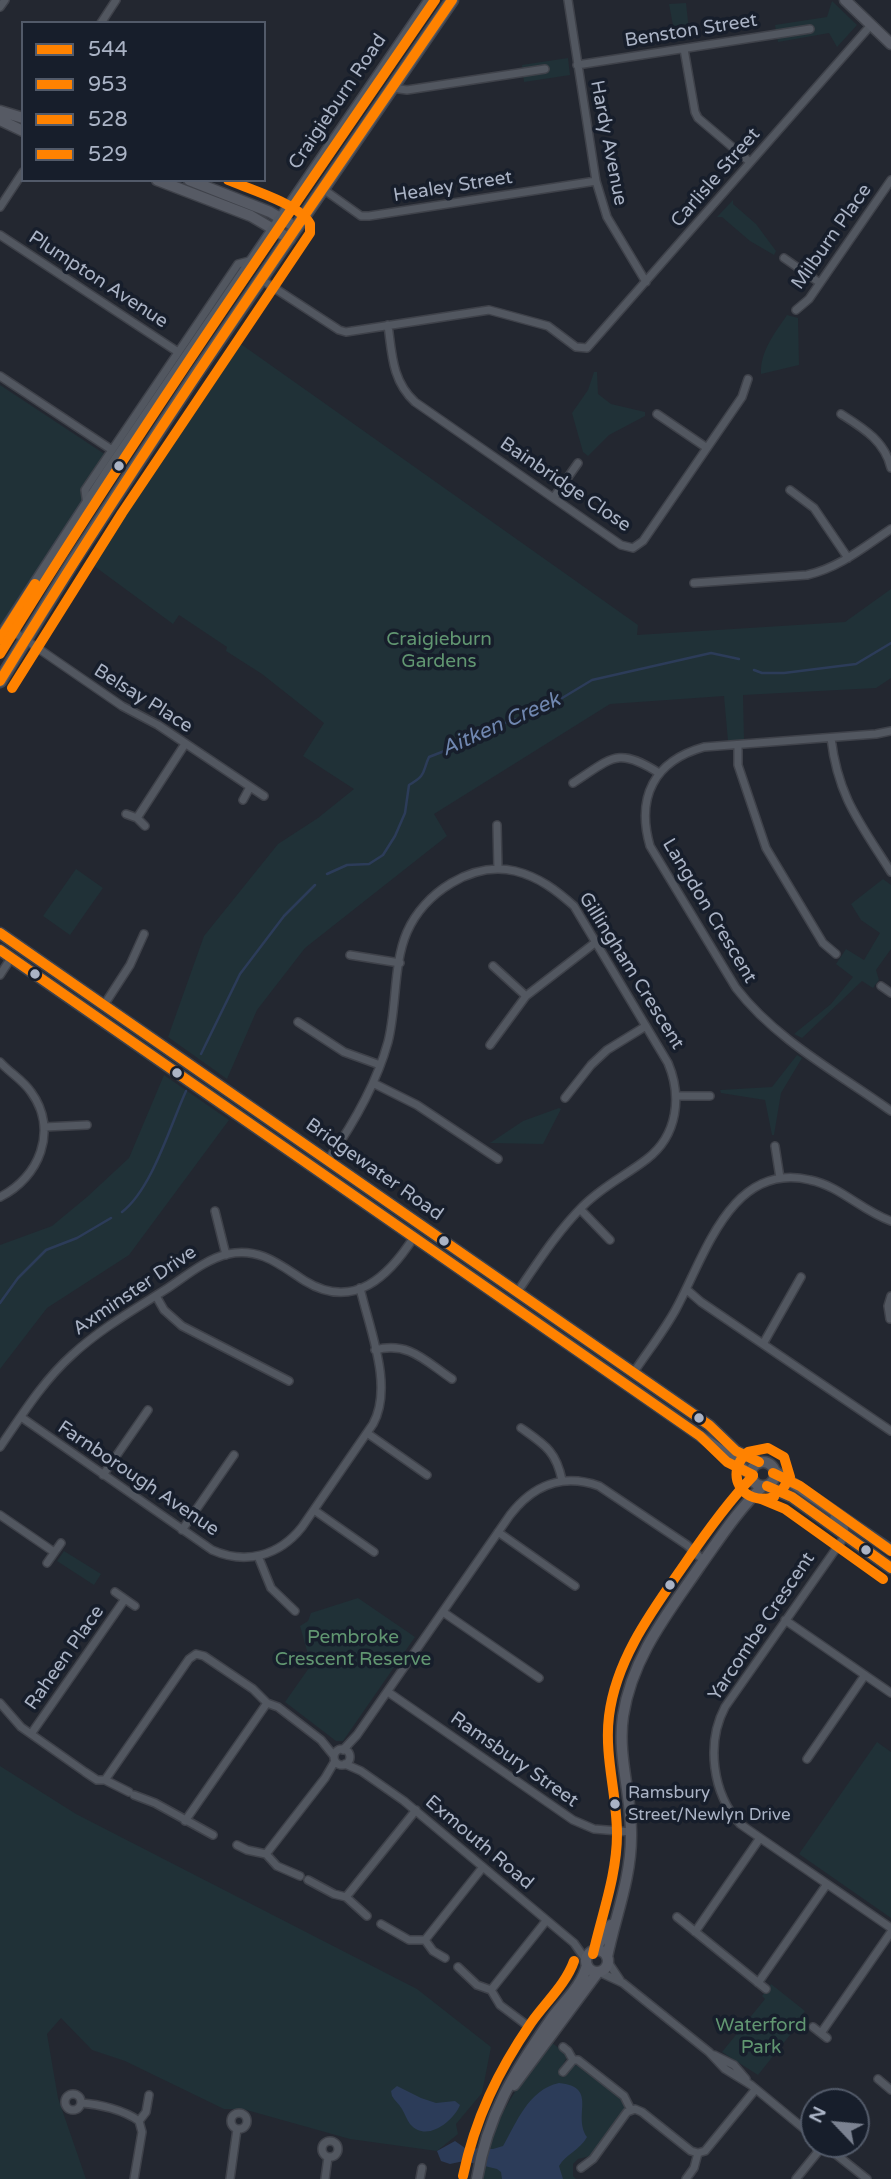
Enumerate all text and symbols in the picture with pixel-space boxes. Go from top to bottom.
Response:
street label: Benston Street [623,9,759,53]
legend [21,21,266,182]
street label: Craigieburn Road [284,30,392,174]
text: 544 [88,37,128,62]
text: 953 [88,72,128,97]
street label: Hardy Avenue [585,78,631,208]
text: 528 [88,107,128,132]
street label: Carlisle Street [667,124,765,232]
text: 529 [88,142,128,167]
street label: Healey Street [392,166,514,208]
street label: Milburn Place [787,180,877,294]
street label: Plumpton Avenue [24,226,172,334]
street label: Bainbridge Close [495,433,635,537]
unlabelled marker [112,459,126,473]
park label: Craigieburn Gardens [386,629,492,673]
street label: Belsay Place [89,660,197,738]
water label: Aitken Creek [438,688,564,762]
street label: Langdon Crescent [657,835,761,987]
street label: Gillingham Crescent [573,888,689,1054]
unlabelled marker [28,967,42,981]
unlabelled marker [170,1066,184,1080]
street label: Bridgewater Road [301,1114,447,1226]
unlabelled marker [437,1234,451,1248]
street label: Axminster Drive [69,1241,201,1341]
unlabelled marker [692,1411,706,1425]
street label: Farnborough Avenue [53,1416,223,1542]
unlabelled marker [859,1543,873,1557]
street label: Yarcombe Crescent [704,1548,820,1706]
unlabelled marker [663,1578,677,1592]
street label: Raheen Place [20,1601,110,1715]
park label: Pembroke Crescent Reserve [275,1627,431,1671]
street label: Ramsbury Street [446,1707,582,1813]
place label: Ramsbury Street/Newlyn Drive [628,1784,791,1824]
street label: Exmouth Road [420,1791,538,1895]
marker: Ramsbury Street/Newlyn Drive [608,1797,622,1811]
park label: Waterford Park [715,2015,807,2059]
north arrow [800,2088,870,2158]
text: N [805,2103,831,2126]

